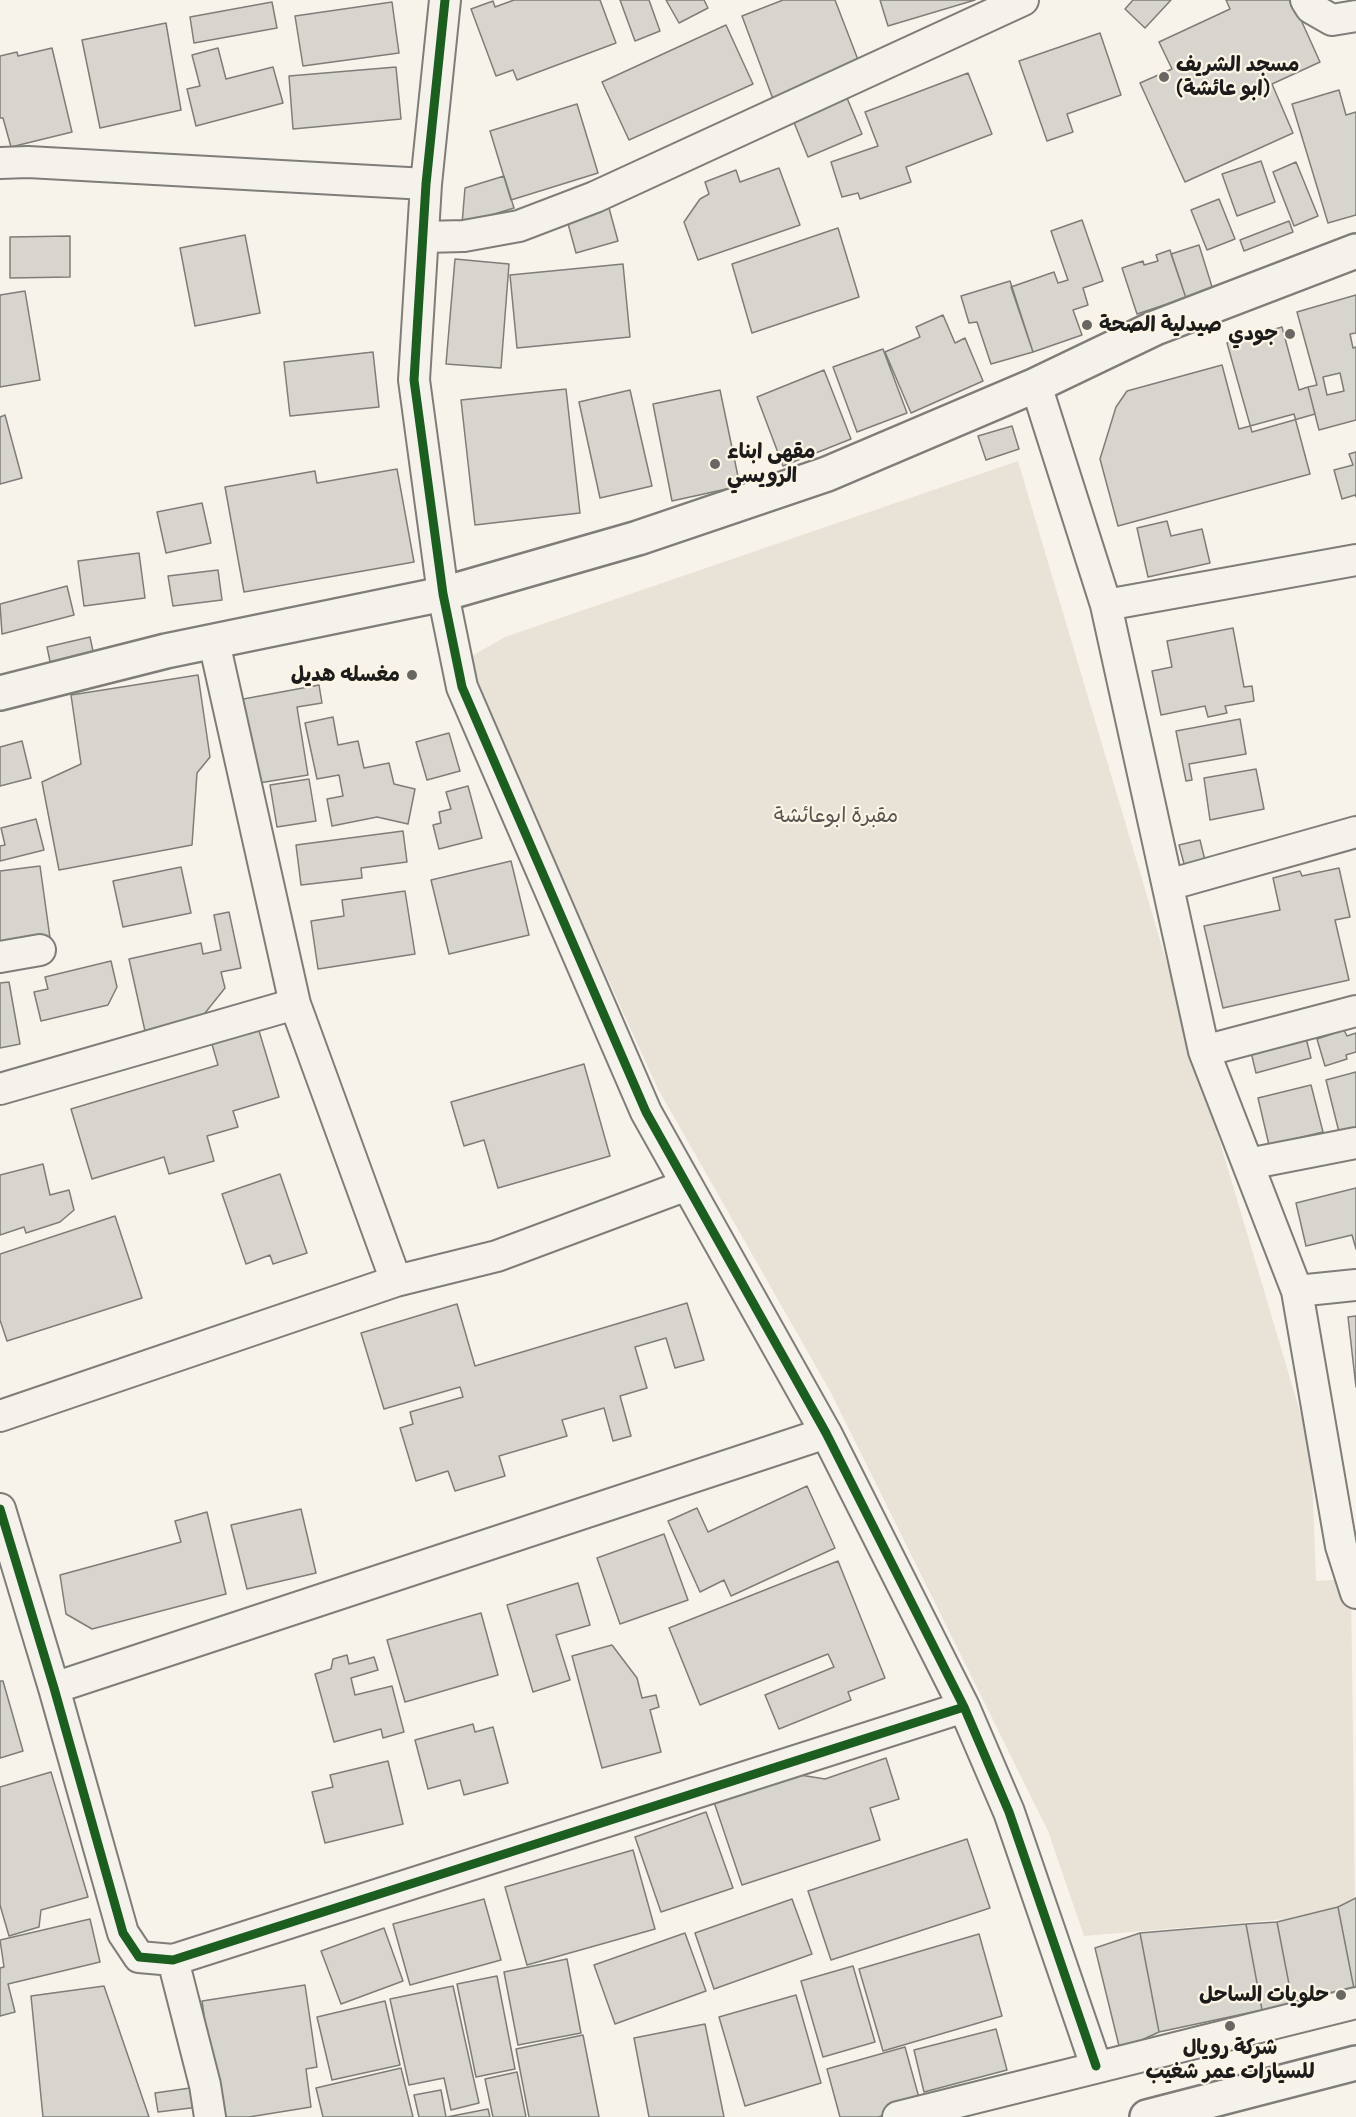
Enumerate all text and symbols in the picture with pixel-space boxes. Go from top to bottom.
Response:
place label: مسجد الشريف (ابو عائشة) [1176,52,1300,102]
marker: مسجد الشريف (ابو عائشة) [1157,70,1171,84]
place label: صيدلية الصحة [1099,312,1222,338]
marker: صيدلية الصحة [1080,318,1094,332]
place label: جودي [1228,321,1278,347]
marker: جودي [1283,327,1297,341]
place label: مقهى ابناء الرويسي [727,439,815,489]
marker: مقهى ابناء الرويسي [708,457,722,471]
place label: مغسله هديل [291,662,400,688]
marker: مغسله هديل [405,668,419,682]
park label: مقبرة ابوعائشة [774,803,898,829]
place label: حلويات الساحل [1199,1982,1329,2008]
marker: حلويات الساحل [1334,1988,1348,2002]
marker: شركة رويال للسيارات عمر شغيب [1223,2019,1237,2033]
place label: شركة رويال للسيارات عمر شغيب [1145,2035,1315,2085]

